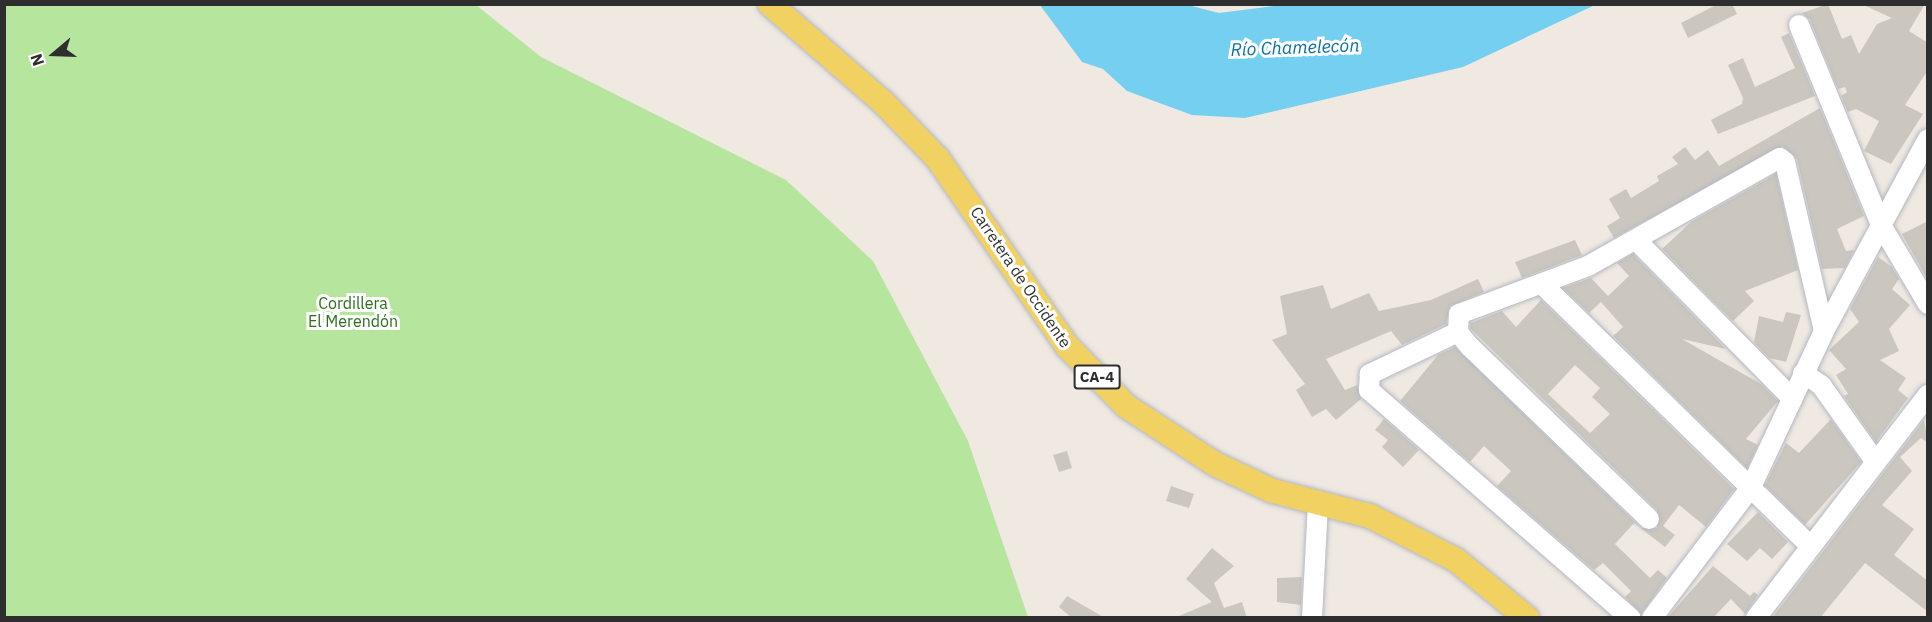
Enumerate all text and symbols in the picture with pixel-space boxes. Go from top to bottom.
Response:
north arrow [24,24,84,84]
water label: Río Chamelecón [1230,35,1360,61]
text: N [26,51,48,69]
street label: Carretera de Occidente [967,203,1075,351]
park label: Cordillera El Merendón [308,293,398,331]
road number: CA-4 [1073,365,1121,389]

